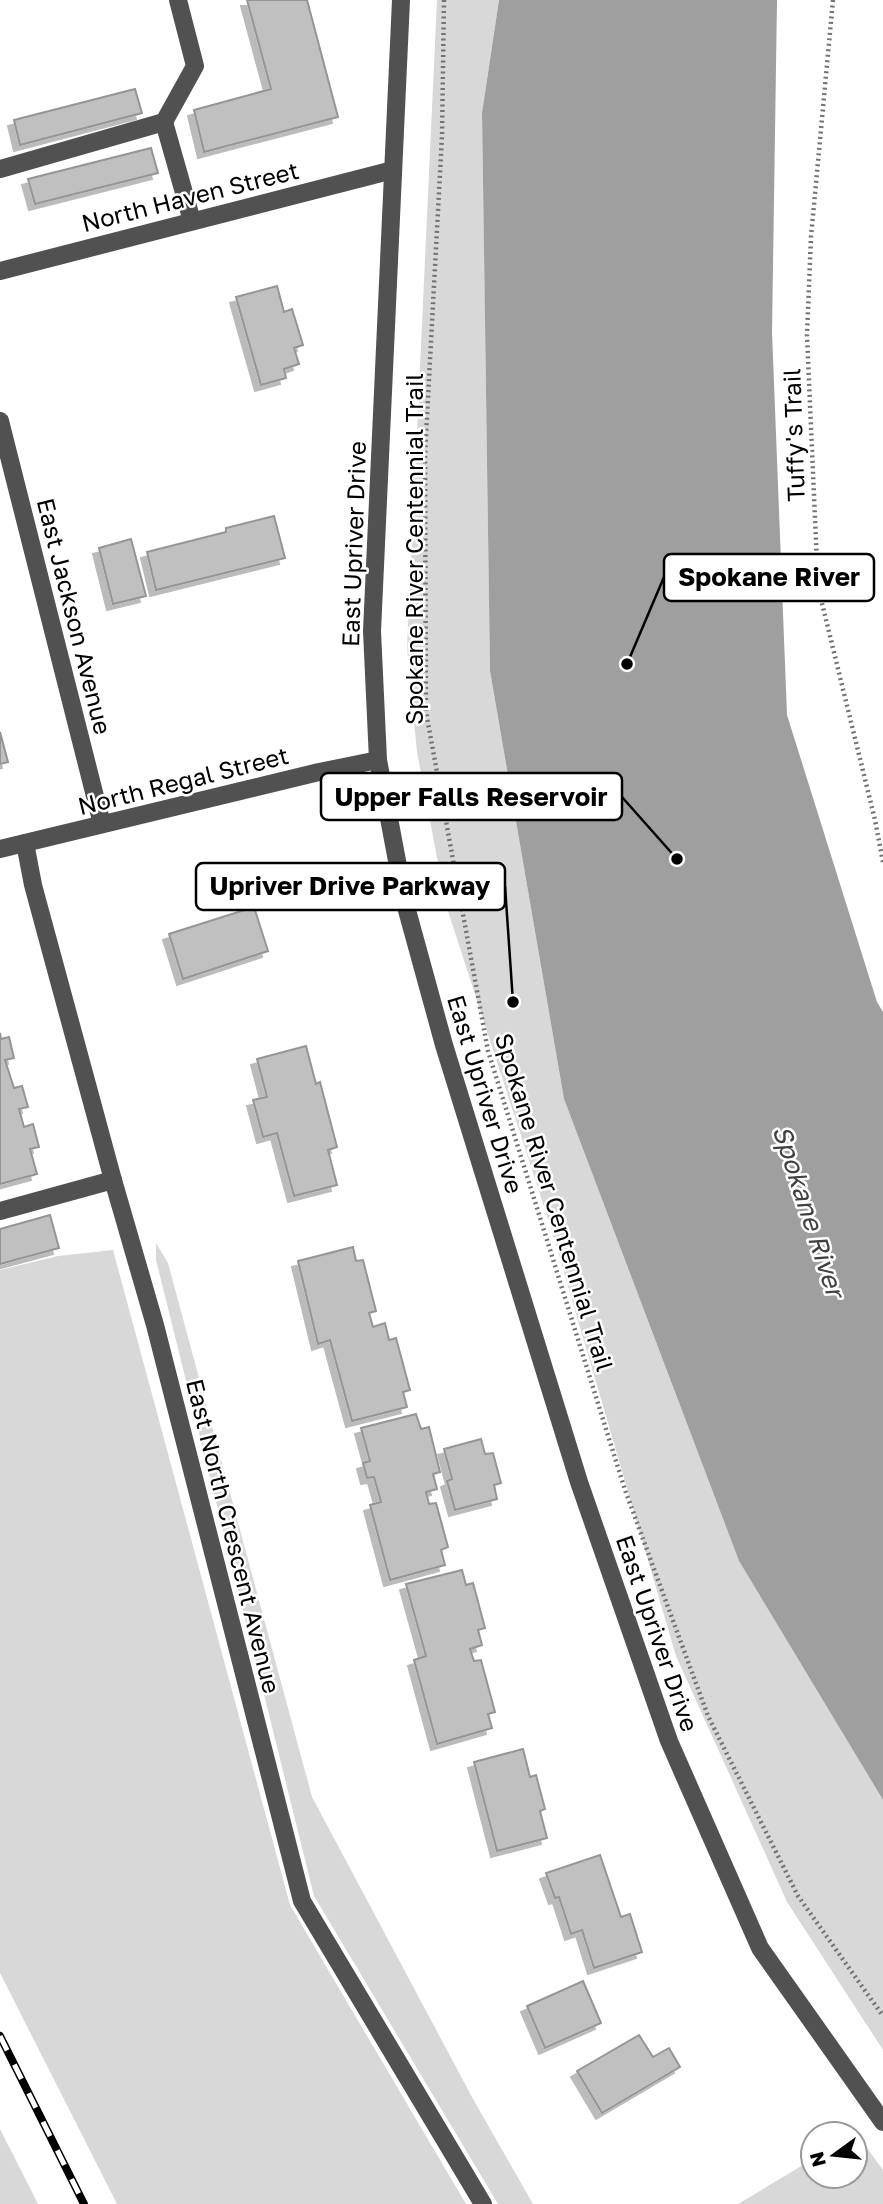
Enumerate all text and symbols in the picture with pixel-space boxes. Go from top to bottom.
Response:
street label: North Haven Street [78,155,302,237]
street label: Tuffy's Trail [776,368,810,502]
street label: Spokane River Centennial Trail [399,373,428,725]
street label: East Upriver Drive [335,441,371,647]
street label: East Jackson Avenue [32,495,118,737]
callout: Spokane River [664,554,874,601]
text: Spokane River [678,561,860,592]
street label: North Regal Street [75,740,291,820]
callout: Upper Falls Reservoir [321,773,622,820]
text: Upper Falls Reservoir [334,781,608,812]
callout: Upriver Drive Parkway [196,863,505,910]
text: Upriver Drive Parkway [210,870,491,901]
street label: East Upriver Drive [442,991,530,1197]
street label: Spokane River Centennial Trail [490,1029,620,1375]
water label: Spokane River [767,1121,853,1304]
street label: East North Crescent Avenue [181,1376,287,1696]
street label: East Upriver Drive [611,1531,705,1735]
north arrow [799,2120,869,2190]
text: N [804,2150,830,2169]

